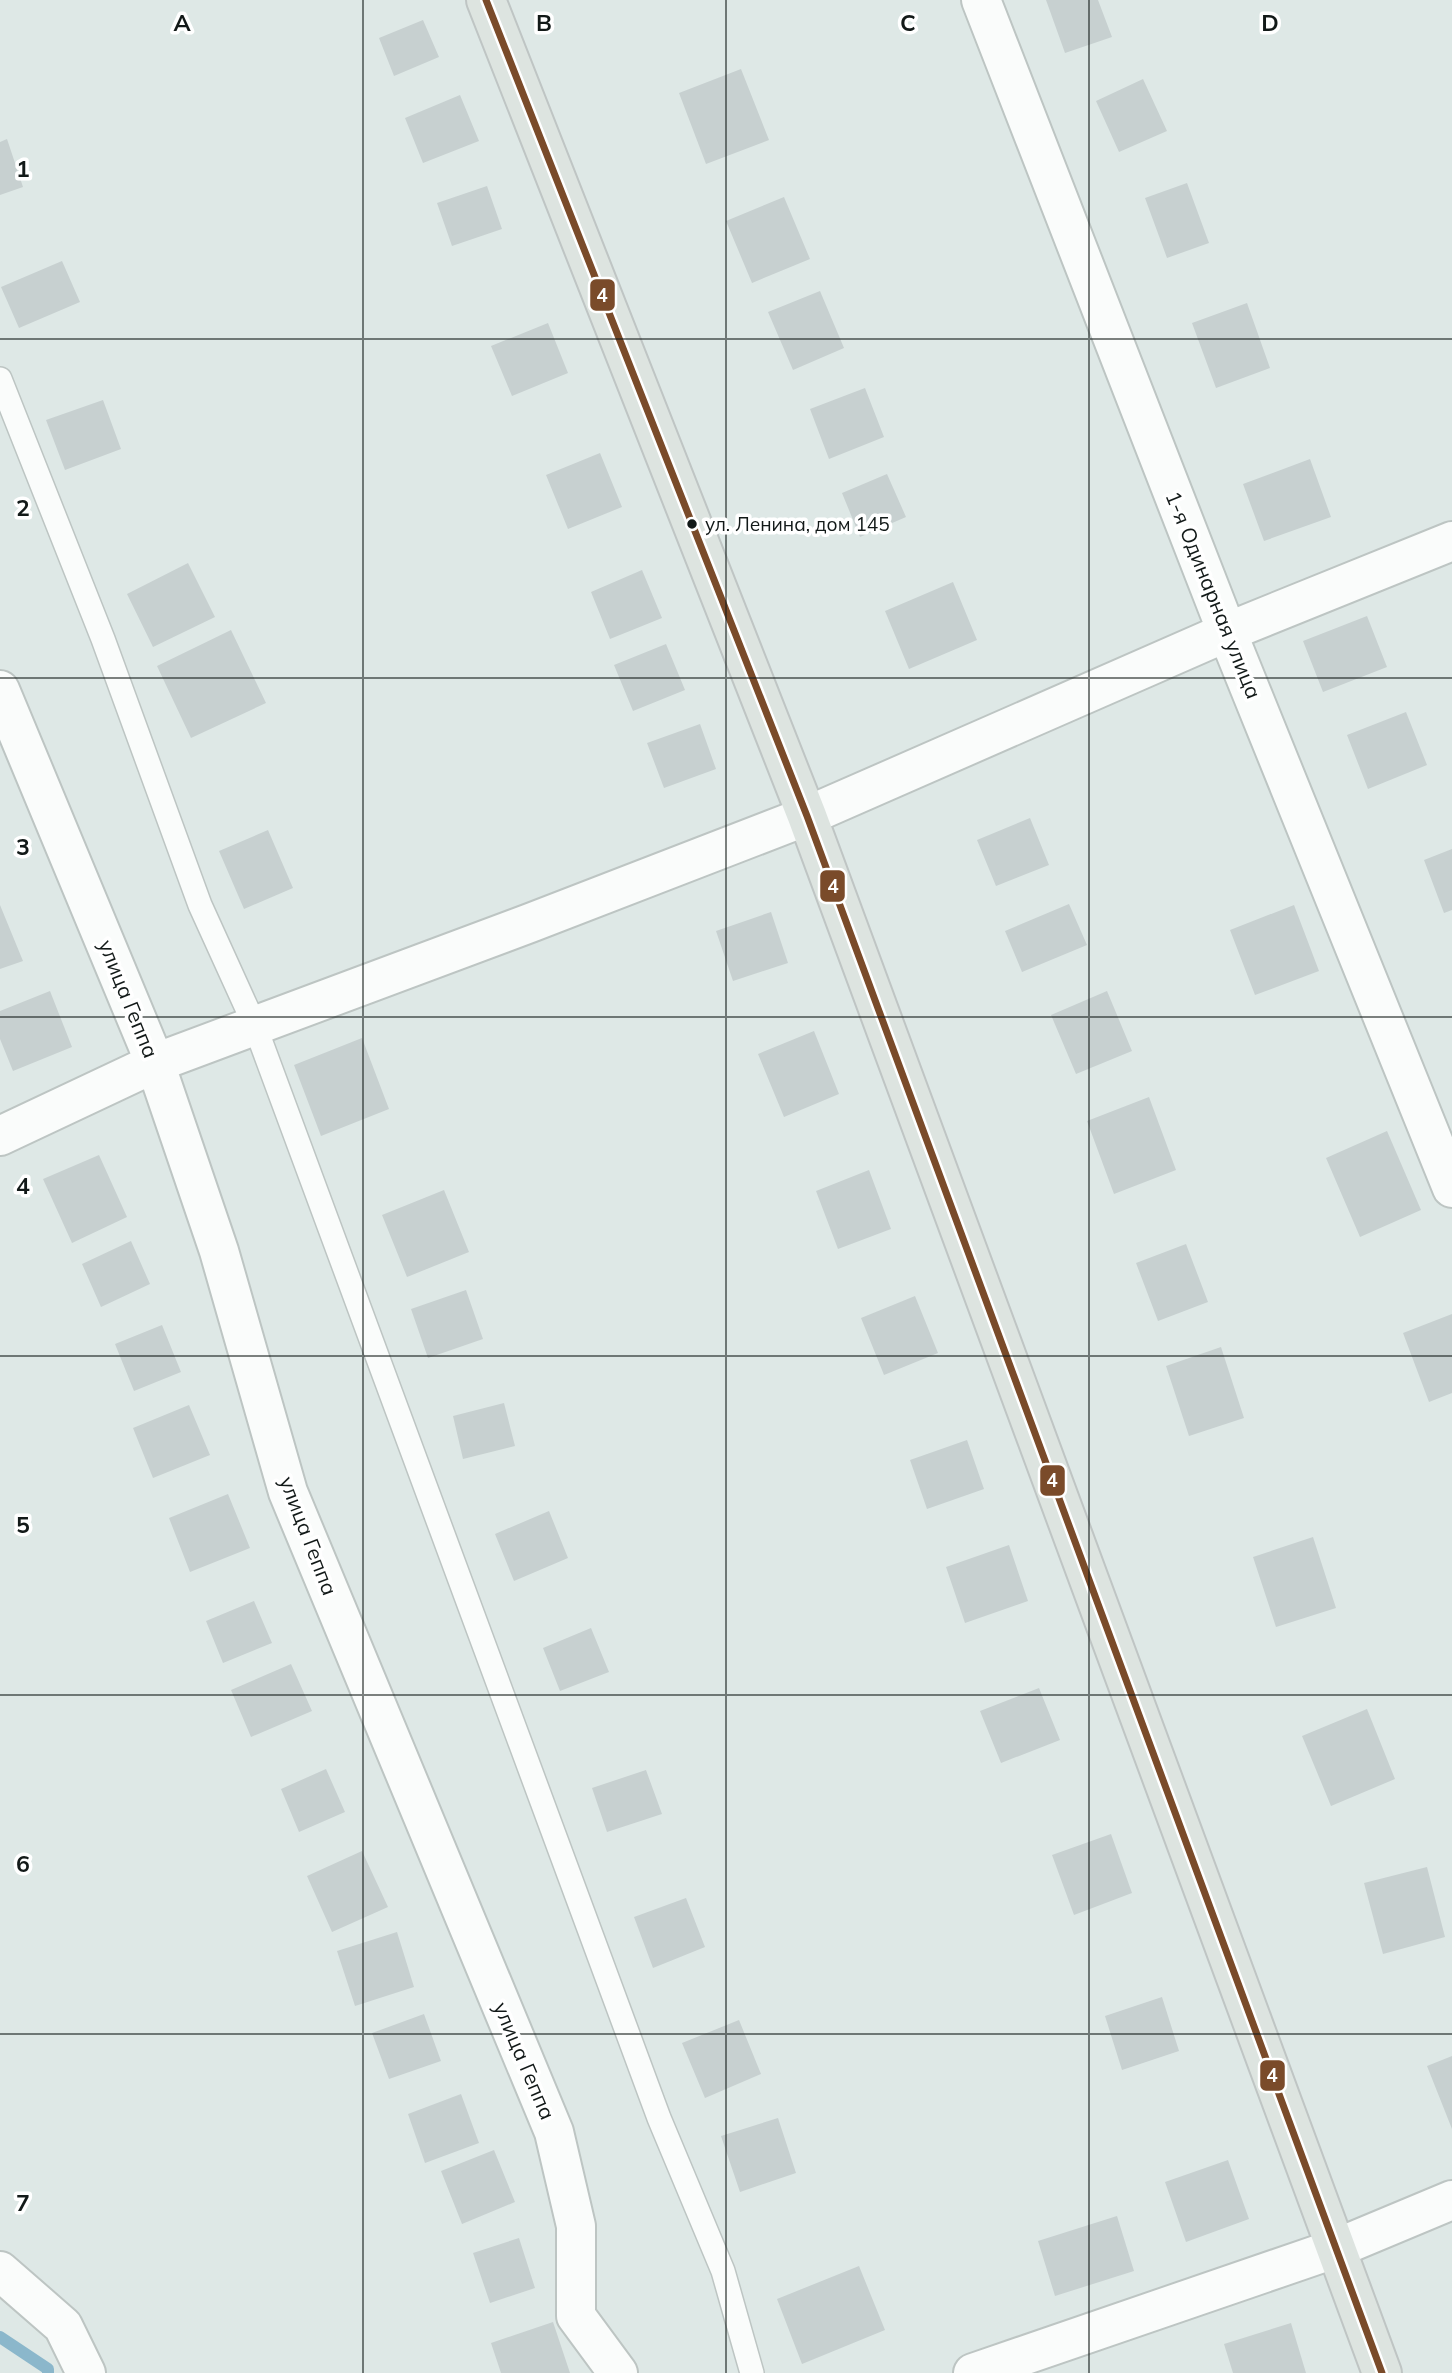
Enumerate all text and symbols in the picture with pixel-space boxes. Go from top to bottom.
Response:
text: A [173,8,191,37]
text: B [536,8,552,37]
text: C [900,8,916,37]
text: D [1261,8,1279,37]
text: 1 [16,154,30,183]
line badge: 4 [589,278,616,312]
text: 4 [596,283,608,307]
street label: 1-я Одинарная улица [1160,487,1267,702]
text: 2 [16,493,30,522]
place label: ул. Ленина, дом 145 [705,512,890,536]
marker: ул. Ленина, дом 145 [685,517,699,531]
text: 3 [16,832,30,861]
line badge: 4 [819,869,846,903]
text: 4 [827,874,839,898]
street label: улица Геппа [93,936,164,1062]
text: 4 [16,1171,30,1200]
line badge: 4 [1039,1464,1066,1497]
text: 4 [1046,1468,1058,1492]
street label: улица Геппа [274,1473,344,1599]
text: 5 [16,1510,30,1539]
text: 6 [16,1849,30,1878]
street label: улица Геппа [488,1998,561,2123]
line badge: 4 [1259,2059,1286,2092]
text: 4 [1266,2063,1278,2087]
text: 7 [16,2188,30,2217]

